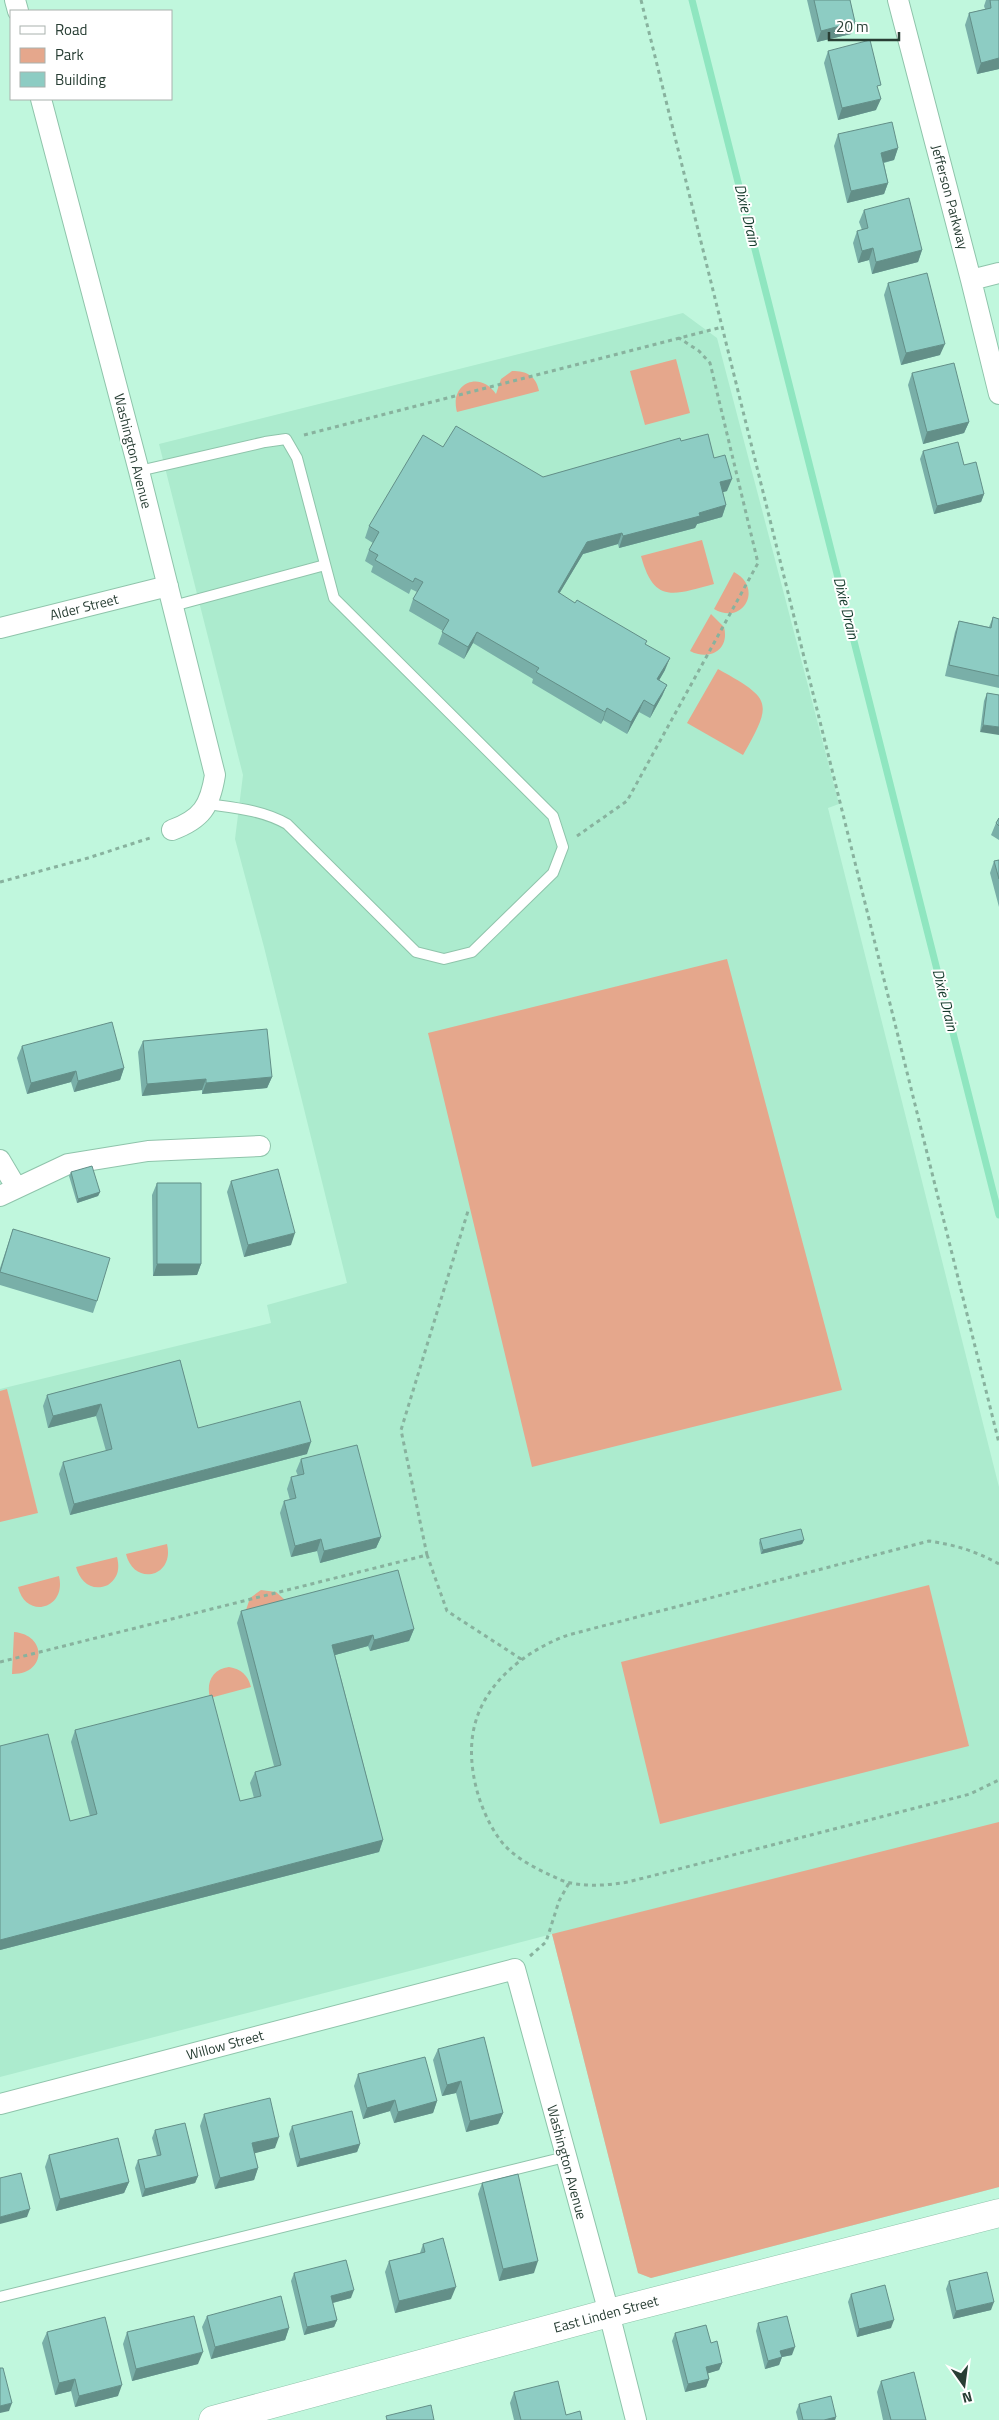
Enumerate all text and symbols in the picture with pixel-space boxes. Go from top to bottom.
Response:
legend [10,10,172,100]
scale bar [829,10,899,42]
text: 20 m [836,15,869,38]
text: Road [55,18,87,41]
text: Park [55,43,84,66]
text: Building [55,68,106,91]
street label: Jefferson Parkway [926,142,975,252]
water label: Dixie Drain [729,181,766,249]
street label: Washington Avenue [109,391,158,511]
water label: Dixie Drain [828,574,865,642]
street label: Alder Street [47,588,120,625]
water label: Dixie Drain [927,966,964,1034]
street label: Willow Street [184,2024,266,2065]
street label: Washington Avenue [542,2102,593,2221]
street label: East Linden Street [551,2289,661,2338]
north arrow [939,2360,989,2410]
text: N [960,2387,975,2409]

